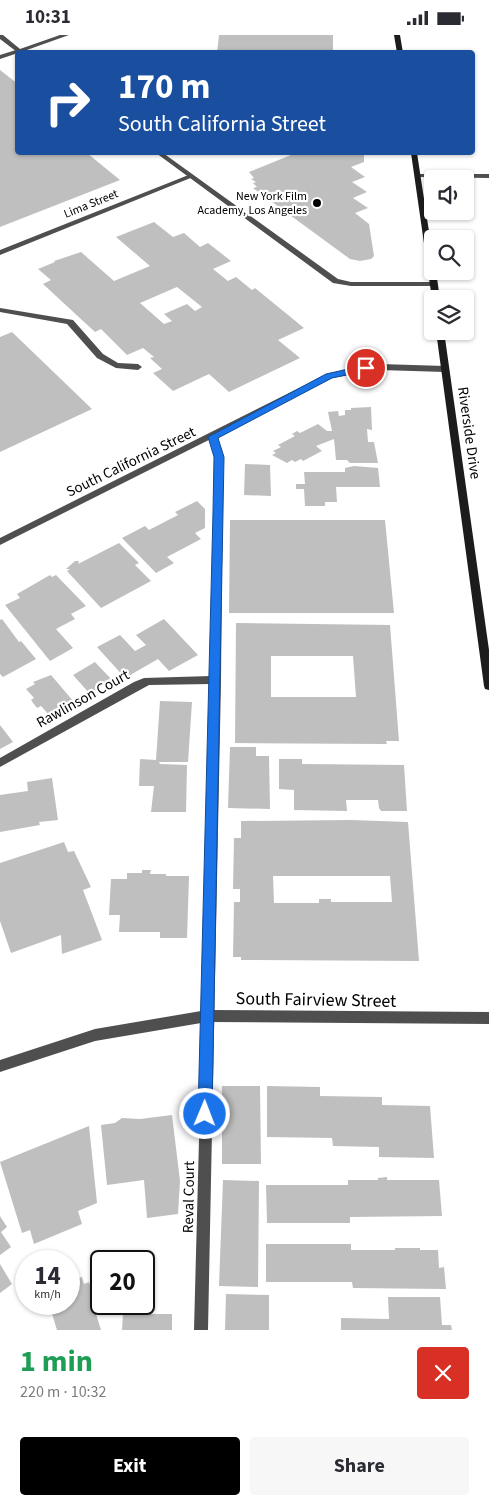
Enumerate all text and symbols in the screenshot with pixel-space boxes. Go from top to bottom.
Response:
text: 10:31 [25,4,71,31]
text: 170 m [118,62,210,112]
icon: right [35,70,100,135]
text: South California Street [118,108,326,140]
map controls [424,170,474,340]
button: sound [424,170,474,220]
street label: Lima Street [61,185,121,223]
place label: New York Film Academy, Los Angeles [197,188,307,219]
marker: New York Film Academy, Los Angeles [311,197,323,209]
button: search [424,230,474,280]
button: layers [424,290,474,340]
pin [345,347,387,389]
icon: arrive [352,354,380,382]
street label: Riverside Drive [452,385,486,481]
street label: South California Street [63,421,199,503]
street label: Rawlinson Court [33,665,133,733]
street label: South Fairview Street [235,986,397,1014]
position arrow [178,1087,230,1139]
street label: Reval Court [178,1161,200,1233]
speed limit sign: 20 [90,1250,155,1315]
text: 14 [34,1258,61,1294]
text: km/h [34,1286,61,1303]
text: 1 min [20,1340,93,1383]
button: close [417,1347,469,1399]
text: 220 m · 10:32 [20,1381,107,1403]
button: Exit [20,1437,240,1495]
button: Share [250,1437,469,1495]

